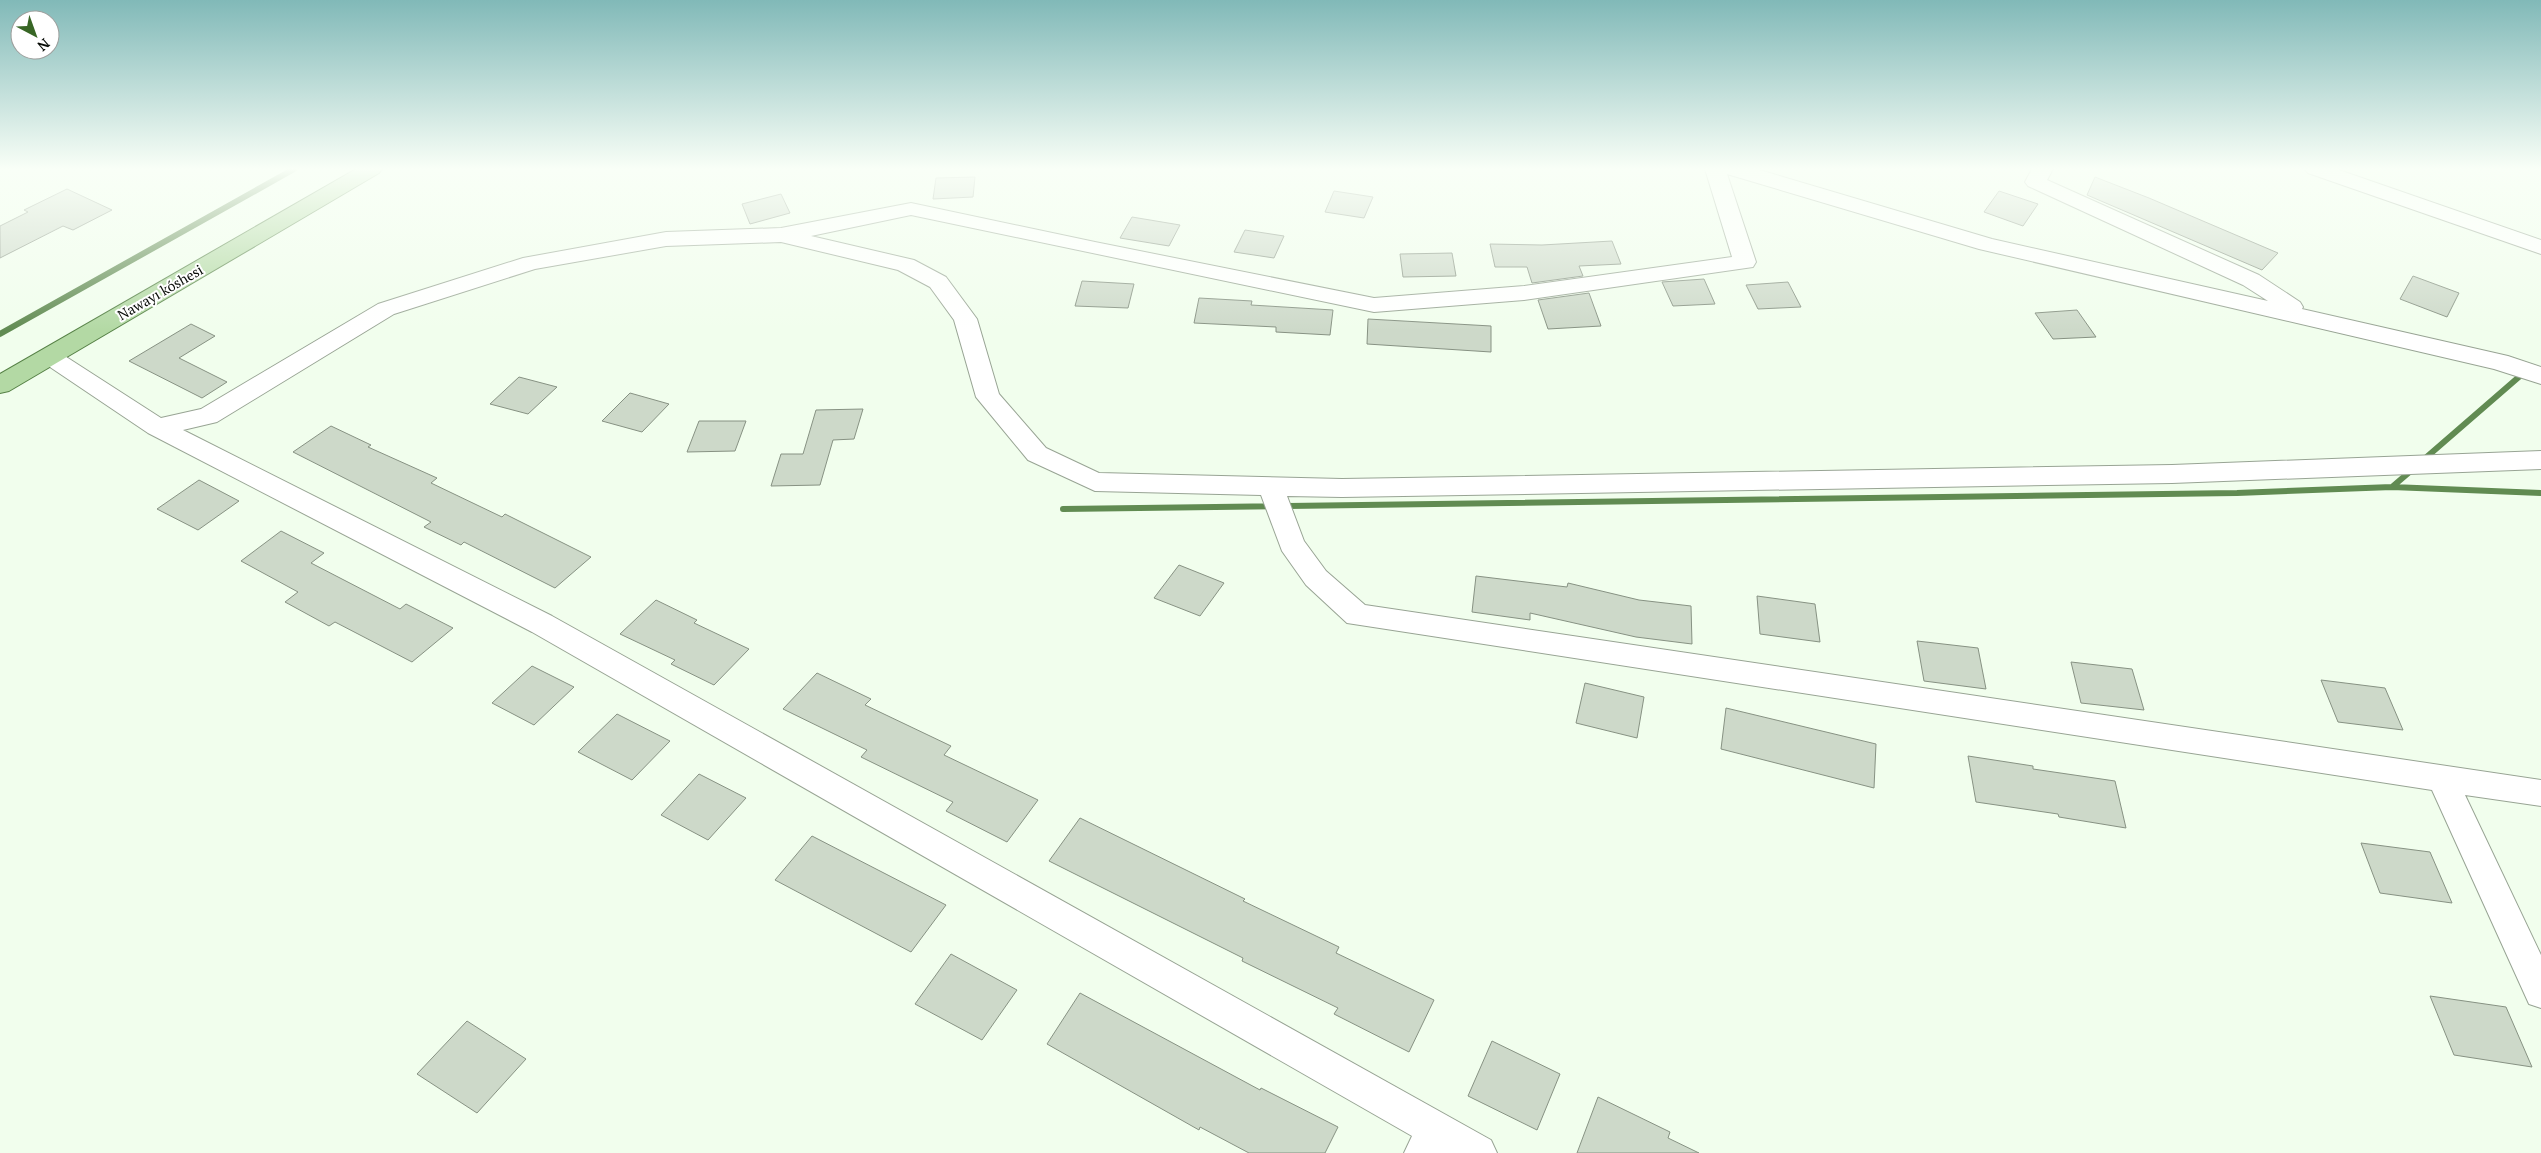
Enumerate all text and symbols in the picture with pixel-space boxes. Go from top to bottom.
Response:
north arrow [10,10,60,60]
text: N [33,35,54,56]
street label: Nawayı kóshesi [114,260,206,324]

